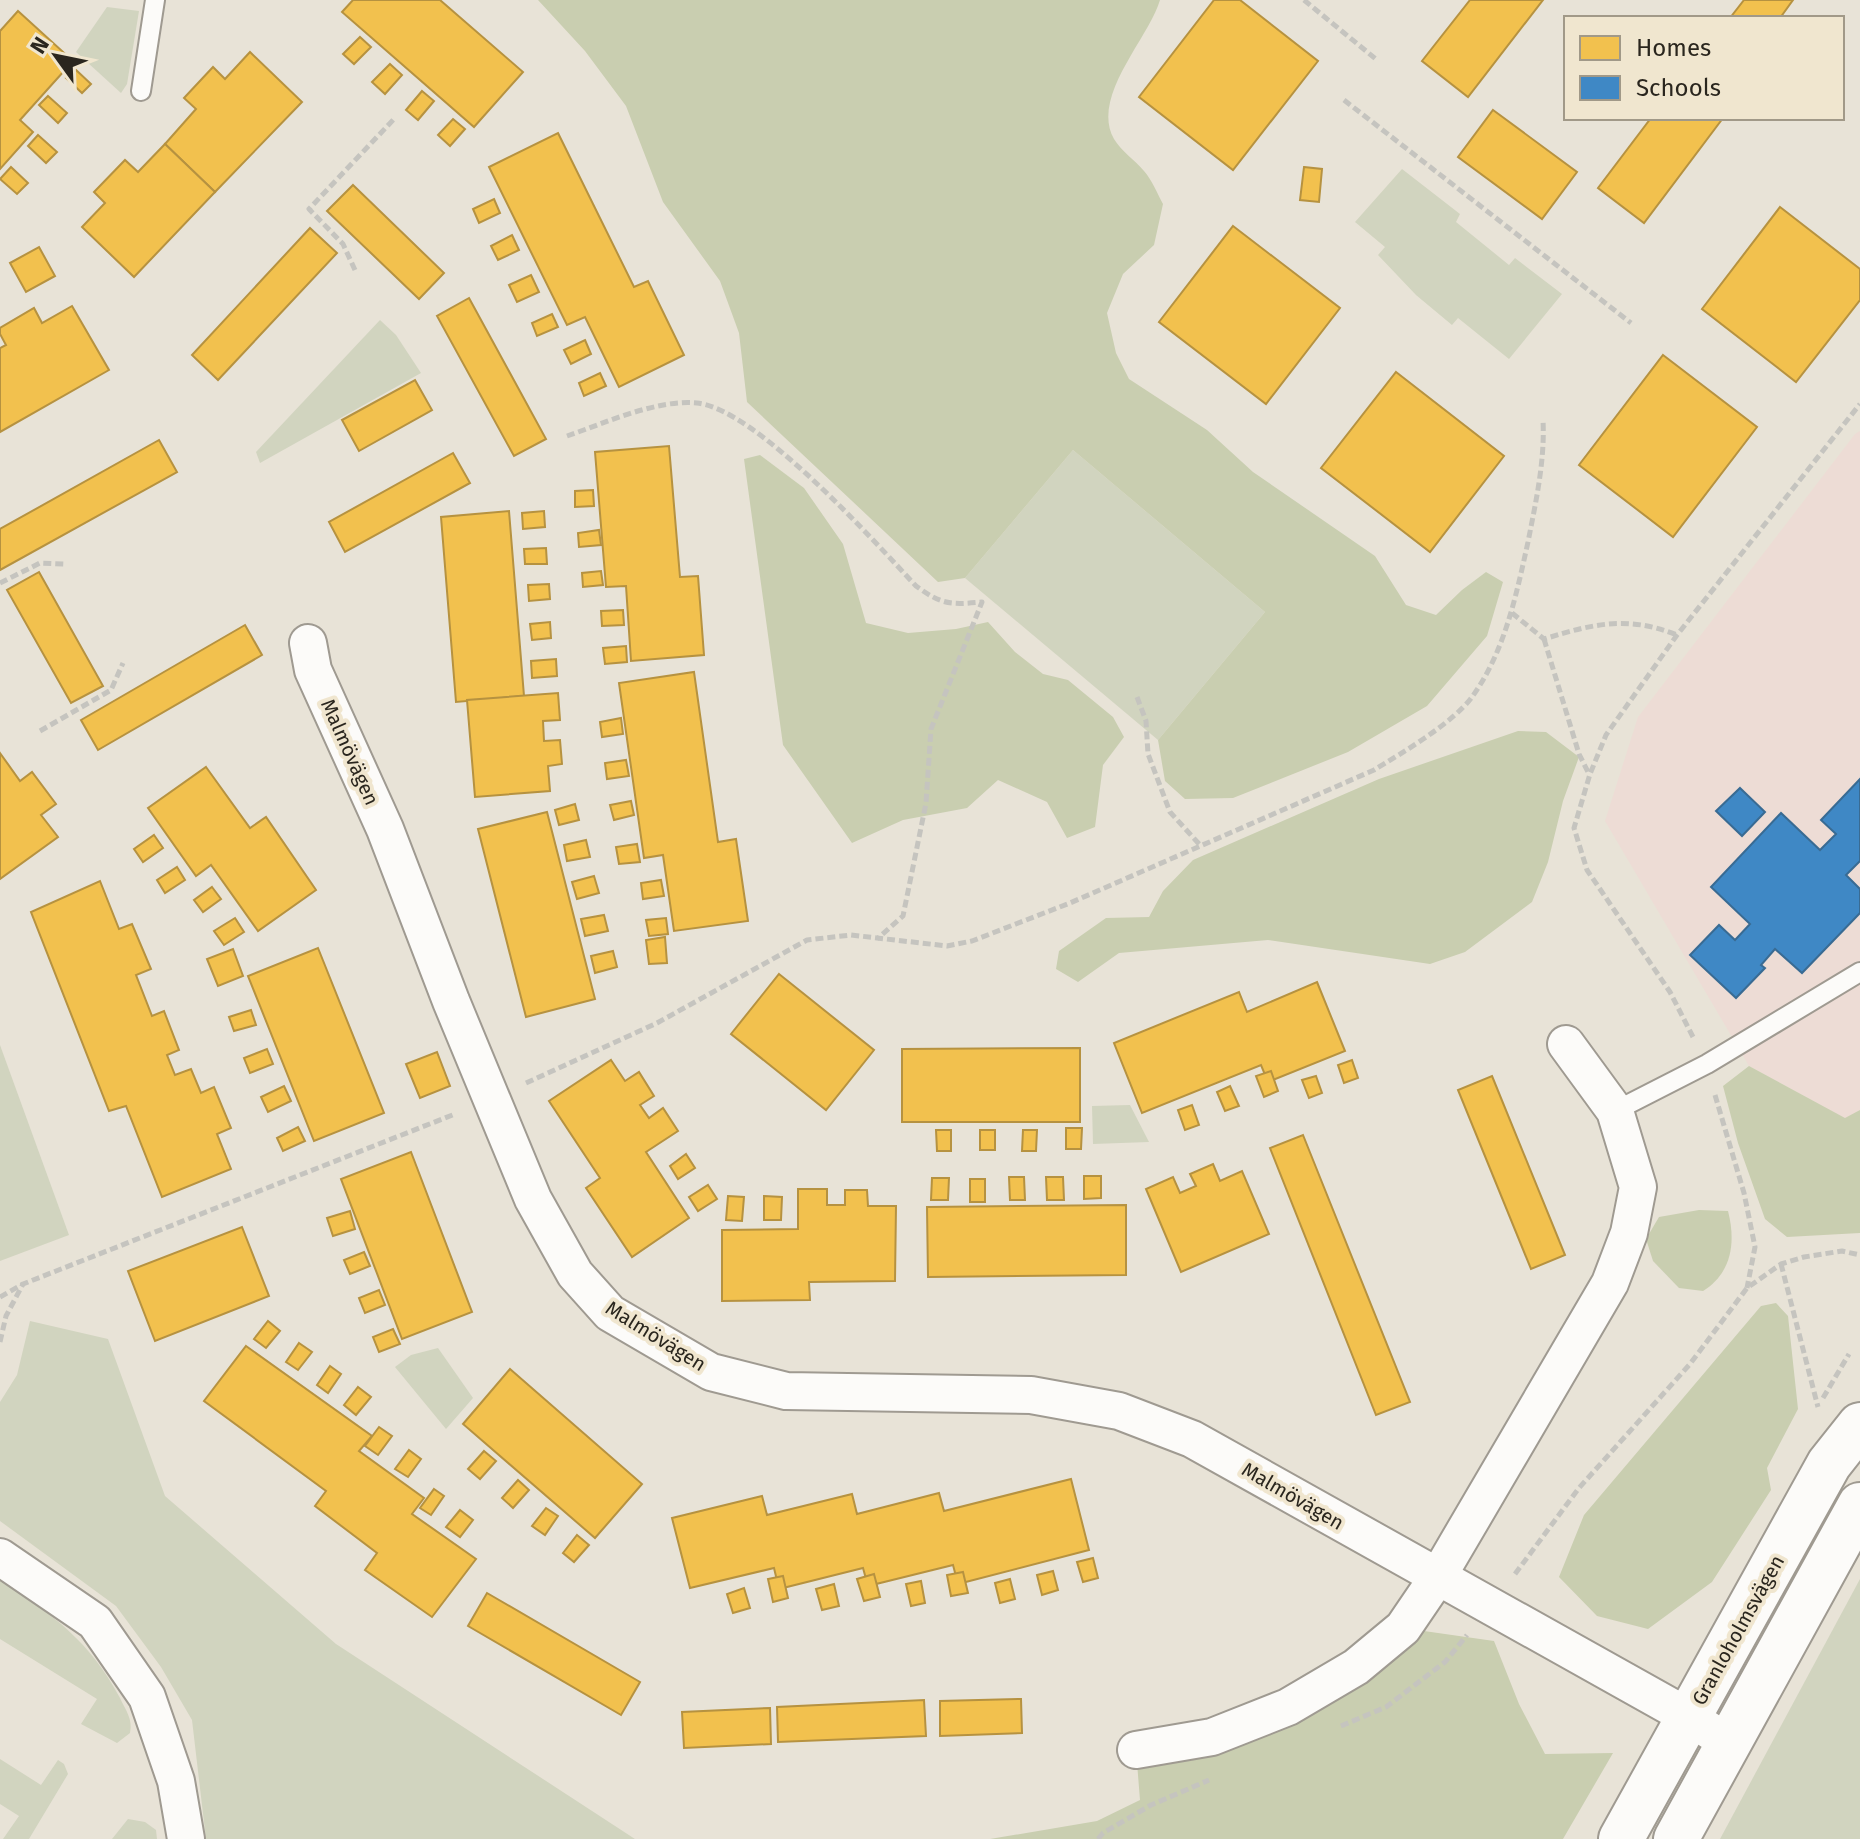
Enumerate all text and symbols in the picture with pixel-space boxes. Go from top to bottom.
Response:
north arrow [16,16,96,96]
legend [1564,16,1844,120]
text: N [24,32,55,59]
text: Homes [1636,34,1711,62]
text: Schools [1636,74,1721,102]
street label: Malmövägen [316,695,384,809]
street label: Malmövägen [601,1296,711,1376]
street label: Malmövägen [1238,1457,1348,1535]
street label: Granloholmsvägen [1687,1551,1789,1709]

